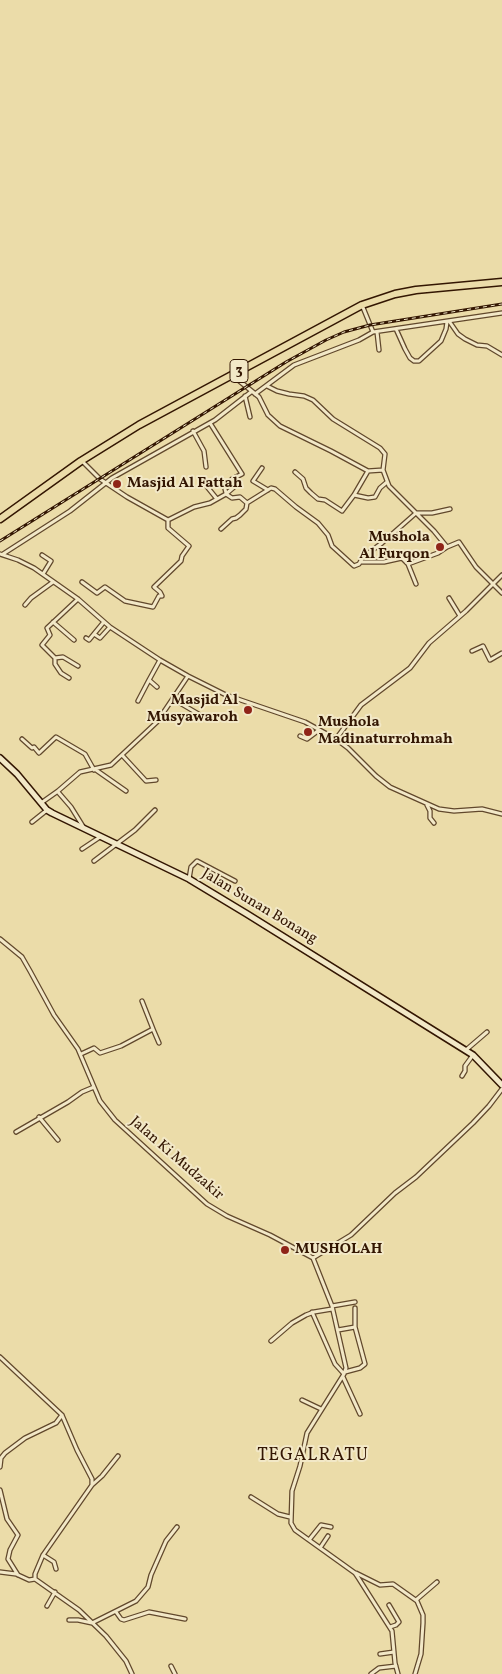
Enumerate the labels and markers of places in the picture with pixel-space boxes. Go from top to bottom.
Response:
place label: Masjid Al Fattah [127,475,242,493]
marker: Masjid Al Fattah [111,478,123,490]
place label: Mushola Al Furqon [359,529,430,564]
marker: Mushola Al Furqon [434,541,446,553]
place label: Masjid Al Musyawaroh [147,692,238,727]
marker: Masjid Al Musyawaroh [242,704,254,716]
place label: Mushola Madinaturrohmah [318,714,453,749]
marker: Mushola Madinaturrohmah [302,726,314,738]
place label: MUSHOLAH [295,1241,382,1259]
marker: MUSHOLAH [279,1244,291,1256]

